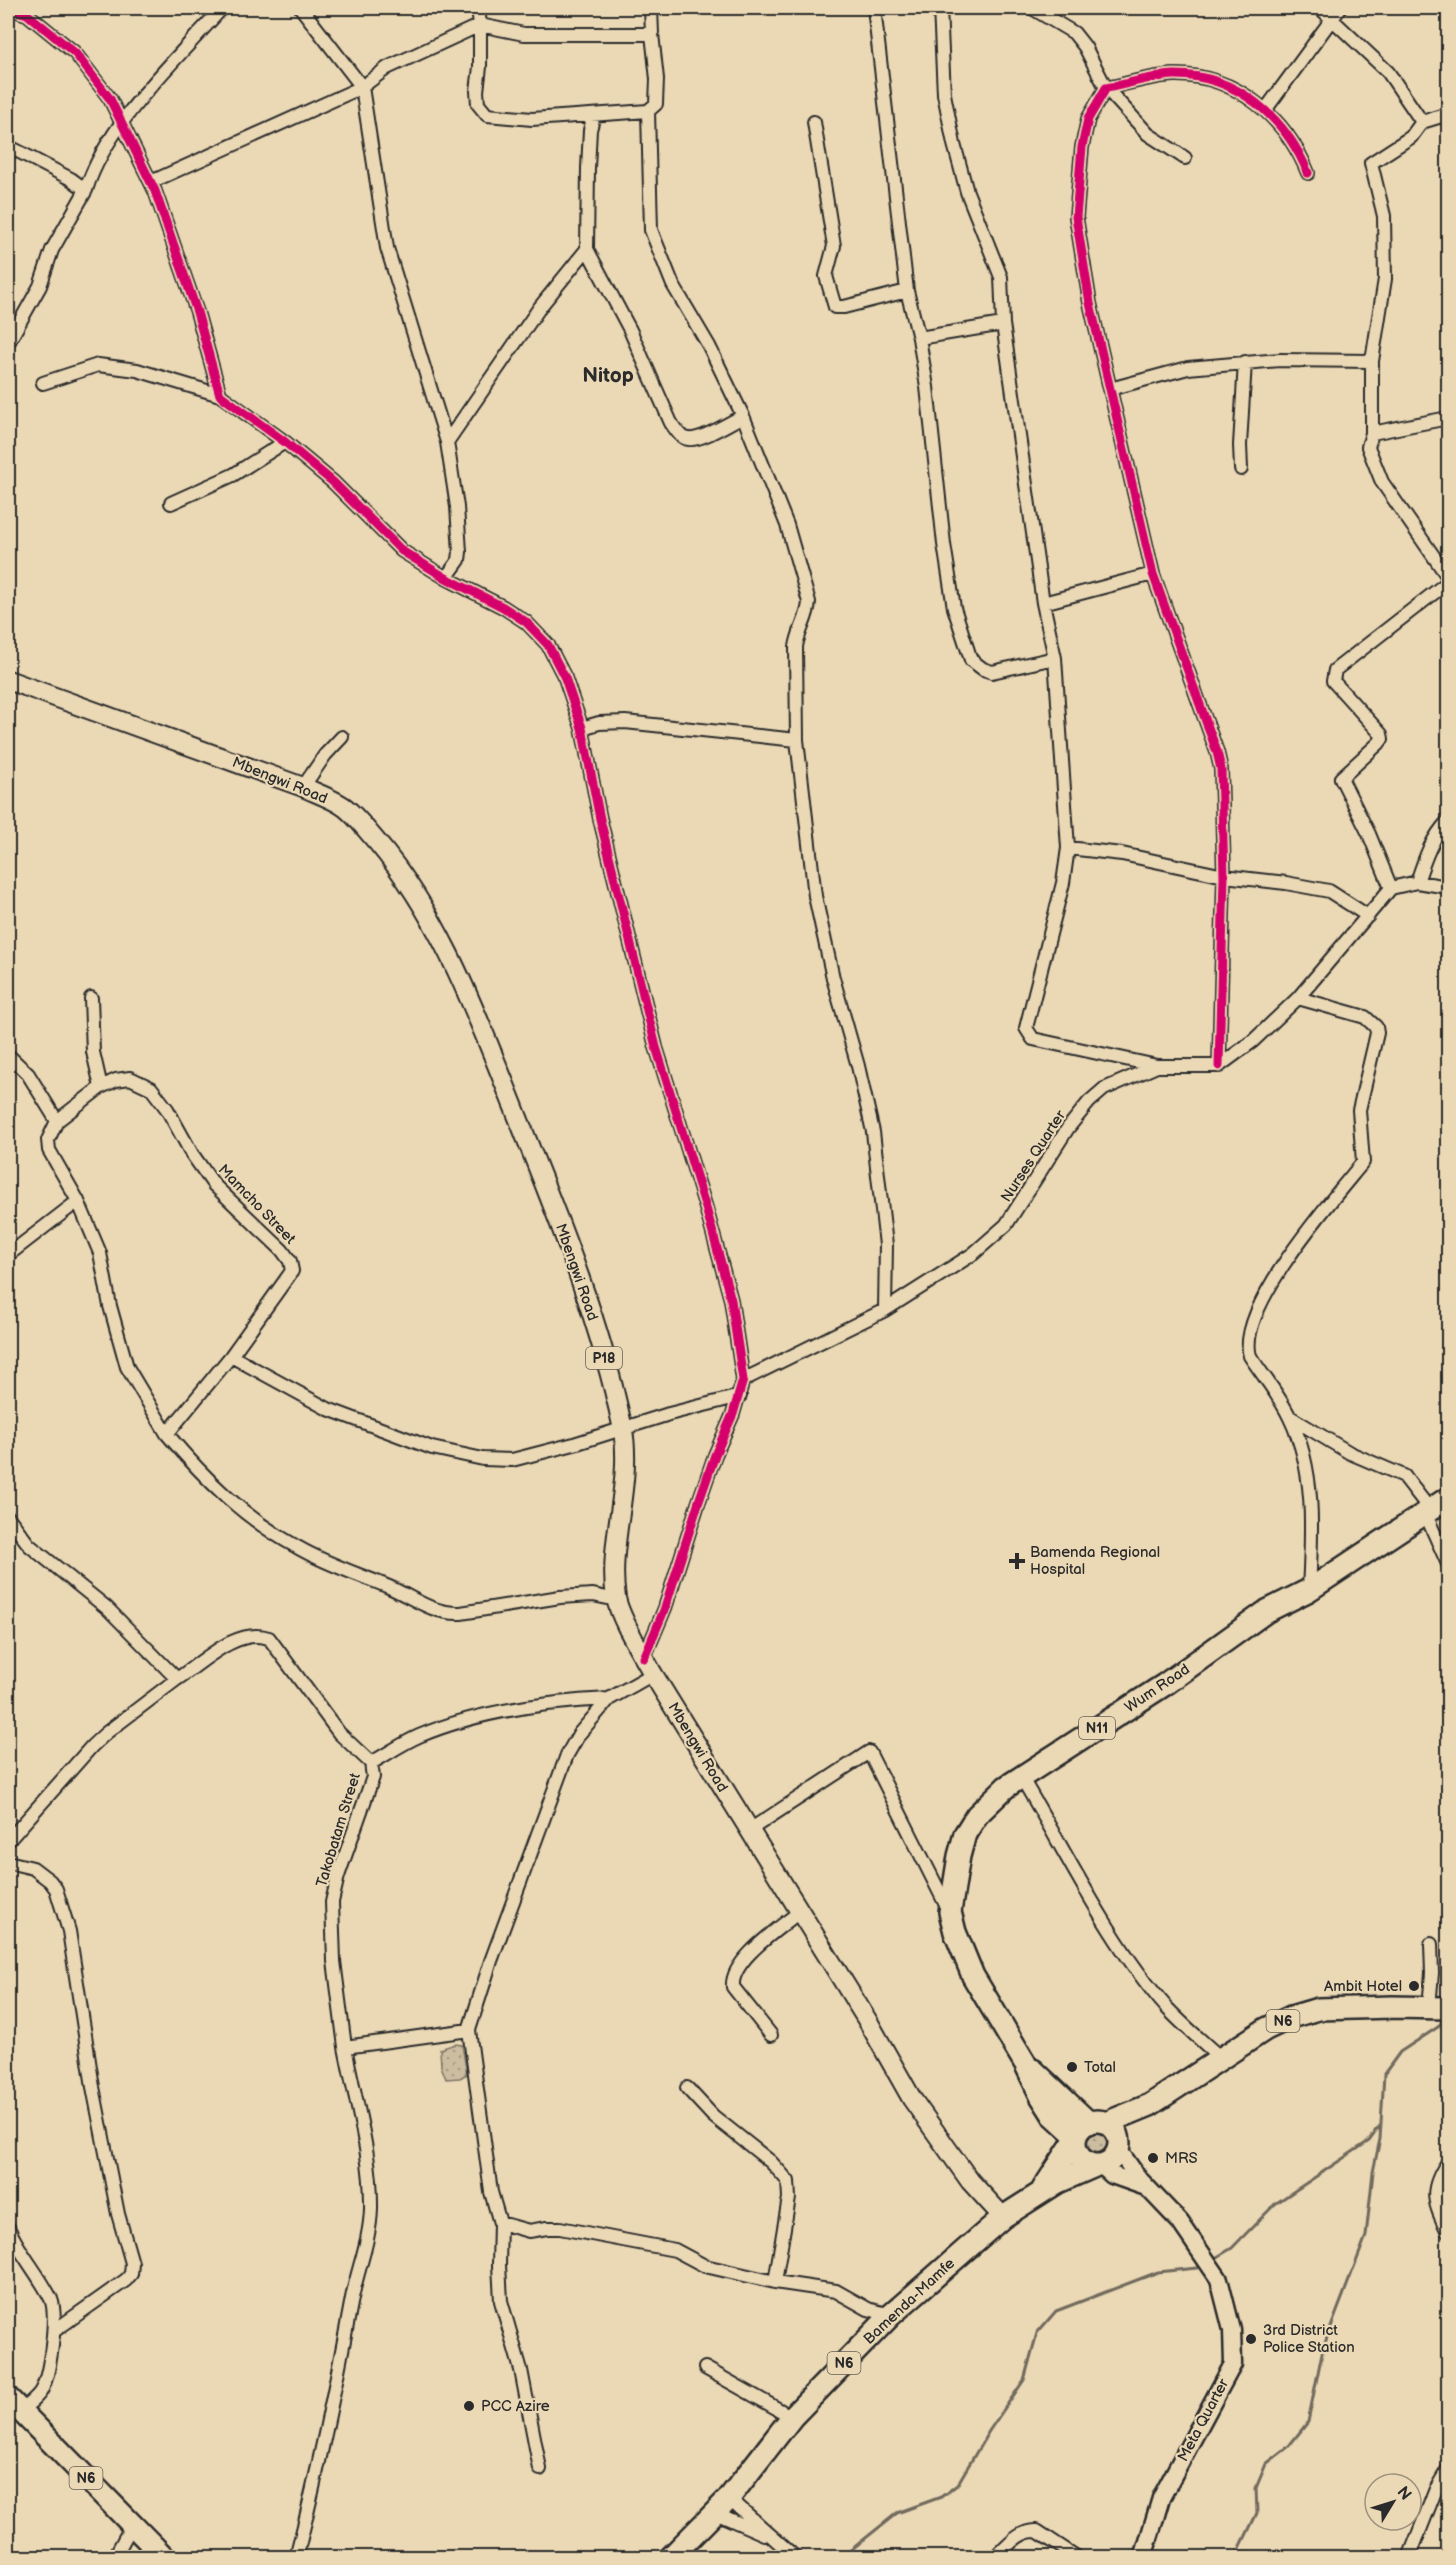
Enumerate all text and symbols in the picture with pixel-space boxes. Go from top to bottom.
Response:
district label: Nitop [582,363,634,388]
street label: Mbengwi Road [229,753,330,808]
street label: Nurses Quarter [997,1106,1070,1206]
street label: Mamcho Street [214,1160,300,1248]
street label: Mbengwi Road [551,1221,602,1323]
road number: P18 [586,1347,622,1369]
place label: Bamenda Regional Hospital [1030,1543,1160,1579]
marker: Bamenda Regional Hospital [1008,1552,1026,1570]
street label: Wum Road [1121,1660,1193,1717]
street label: Mbengwi Road [663,1699,732,1796]
road number: N11 [1079,1717,1115,1739]
street label: Takobatam Street [312,1770,365,1890]
place label: Ambit Hotel [1324,1977,1402,1996]
marker: Ambit Hotel [1407,1979,1421,1993]
road number: N6 [1266,2010,1300,2032]
place label: Total [1084,2058,1116,2077]
marker: Total [1065,2060,1079,2074]
place label: MRS [1165,2149,1198,2168]
marker: MRS [1146,2151,1160,2165]
street label: Bamenda-Mamfe [860,2254,959,2349]
place label: 3rd District Police Station [1263,2321,1355,2357]
marker: 3rd District Police Station [1244,2332,1258,2346]
road number: N6 [828,2352,860,2374]
street label: Meta Quarter [1174,2375,1233,2465]
place label: PCC Azire [481,2397,550,2416]
marker: PCC Azire [462,2399,476,2413]
road number: N6 [70,2467,103,2489]
north arrow [1363,2472,1423,2532]
text: N [1392,2483,1415,2504]

